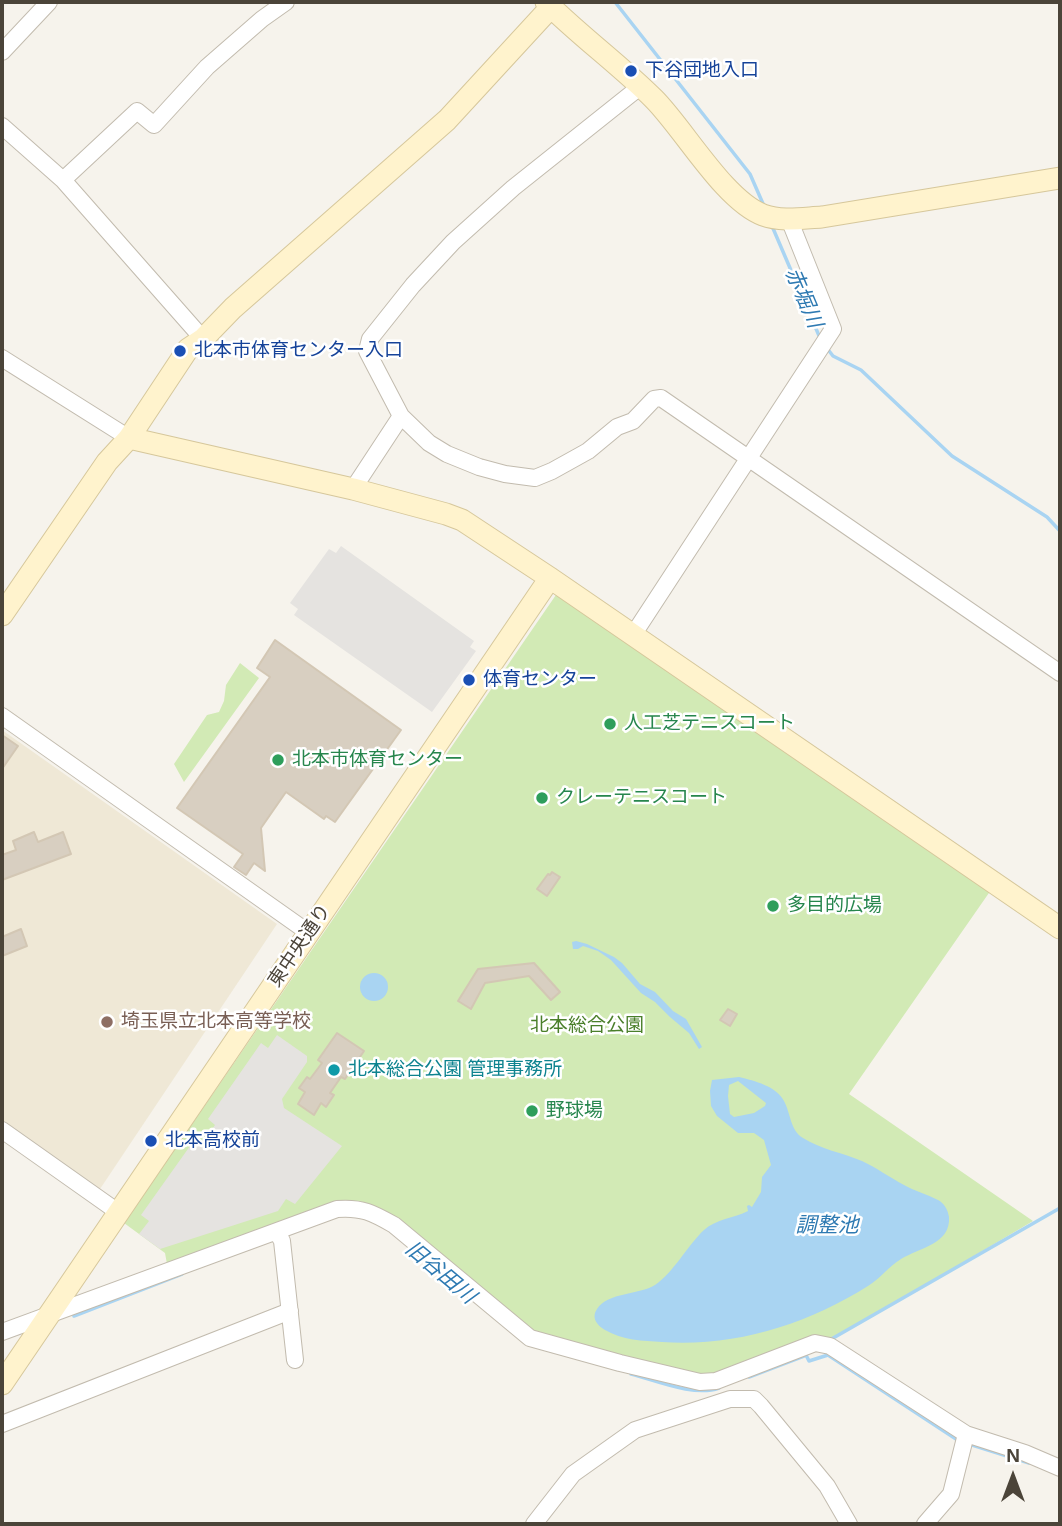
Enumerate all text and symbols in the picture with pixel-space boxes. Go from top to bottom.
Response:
place label: 下谷団地入口 [645,60,759,82]
marker: 下谷団地入口 [623,63,639,79]
water label: 赤堀川 [779,264,827,332]
place label: 北本市体育センター入口 [194,340,403,362]
marker: 北本市体育センター入口 [172,343,188,359]
place label: 体育センター [483,669,597,691]
marker: 体育センター [461,672,477,688]
place label: 人工芝テニスコート [624,713,795,735]
marker: 人工芝テニスコート [602,716,618,732]
place label: 北本市体育センター [292,749,463,771]
marker: 北本市体育センター [270,752,286,768]
place label: クレーテニスコート [556,787,727,809]
marker: クレーテニスコート [534,790,550,806]
place label: 多目的広場 [787,895,882,917]
marker: 多目的広場 [765,898,781,914]
street label: 東中央通り [264,900,336,992]
place label: 埼玉県立北本高等学校 [121,1011,311,1033]
marker: 埼玉県立北本高等学校 [99,1014,115,1030]
park label: 北本総合公園 [530,1015,644,1037]
place label: 北本総合公園 管理事務所 [348,1059,562,1081]
marker: 北本総合公園 管理事務所 [326,1062,342,1078]
place label: 野球場 [546,1100,603,1122]
marker: 野球場 [524,1103,540,1119]
place label: 北本高校前 [165,1130,260,1152]
marker: 北本高校前 [143,1133,159,1149]
water label: 調整池 [796,1213,858,1239]
water label: 旧谷田川 [400,1236,480,1310]
north arrow [978,1442,1048,1512]
text: N [1006,1445,1020,1466]

